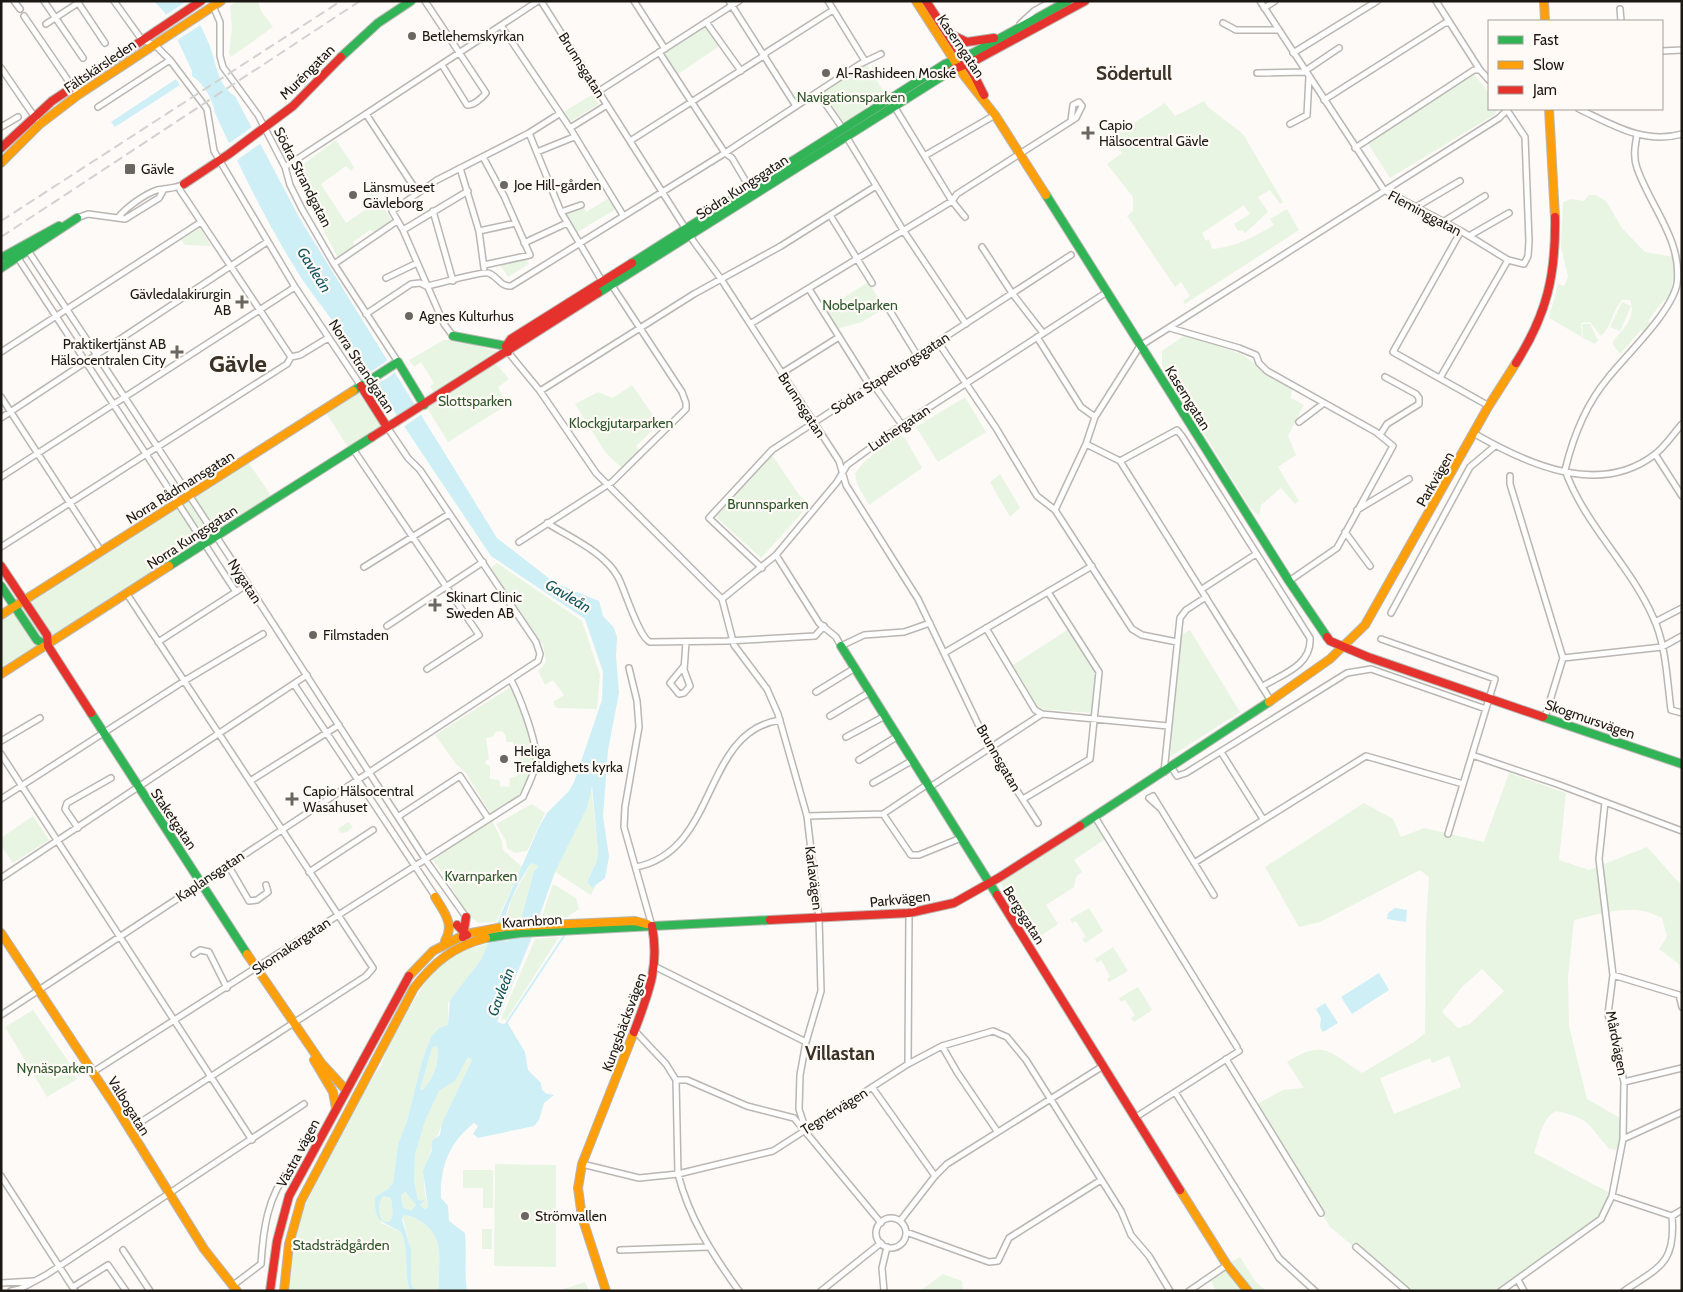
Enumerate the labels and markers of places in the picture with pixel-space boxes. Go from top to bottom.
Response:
place label: Betlehemskyrkan [422,27,524,45]
marker: Betlehemskyrkan [406,30,418,42]
place label: Al-Rashideen Moské [836,64,956,82]
marker: Al-Rashideen Moské [820,67,832,79]
place label: Capio Hälsocentral Gävle [1099,116,1209,150]
marker: Capio Hälsocentral Gävle [1081,126,1095,140]
place label: Gävle [141,160,174,178]
marker: Gävle [123,162,137,176]
place label: Joe Hill-gården [513,176,602,194]
place label: Länsmuseet Gävleborg [363,178,435,212]
marker: Joe Hill-gården [498,179,510,191]
marker: Länsmuseet Gävleborg [347,189,359,201]
place label: Gävledalakirurgin AB [130,285,231,319]
marker: Gävledalakirurgin AB [235,295,249,309]
place label: Agnes Kulturhus [419,307,514,325]
marker: Agnes Kulturhus [403,310,415,322]
place label: Praktikertjänst AB Hälsocentralen City [51,335,166,369]
marker: Praktikertjänst AB Hälsocentralen City [170,345,184,359]
place label: Skinart Clinic Sweden AB [446,588,522,622]
marker: Skinart Clinic Sweden AB [428,598,442,612]
place label: Filmstaden [323,626,389,644]
marker: Filmstaden [307,629,319,641]
place label: Heliga Trefaldighets kyrka [514,742,623,776]
marker: Heliga Trefaldighets kyrka [498,753,510,765]
place label: Capio Hälsocentral Wasahuset [303,782,414,816]
marker: Capio Hälsocentral Wasahuset [285,792,299,806]
place label: Strömvallen [535,1207,607,1225]
marker: Strömvallen [519,1210,531,1222]

